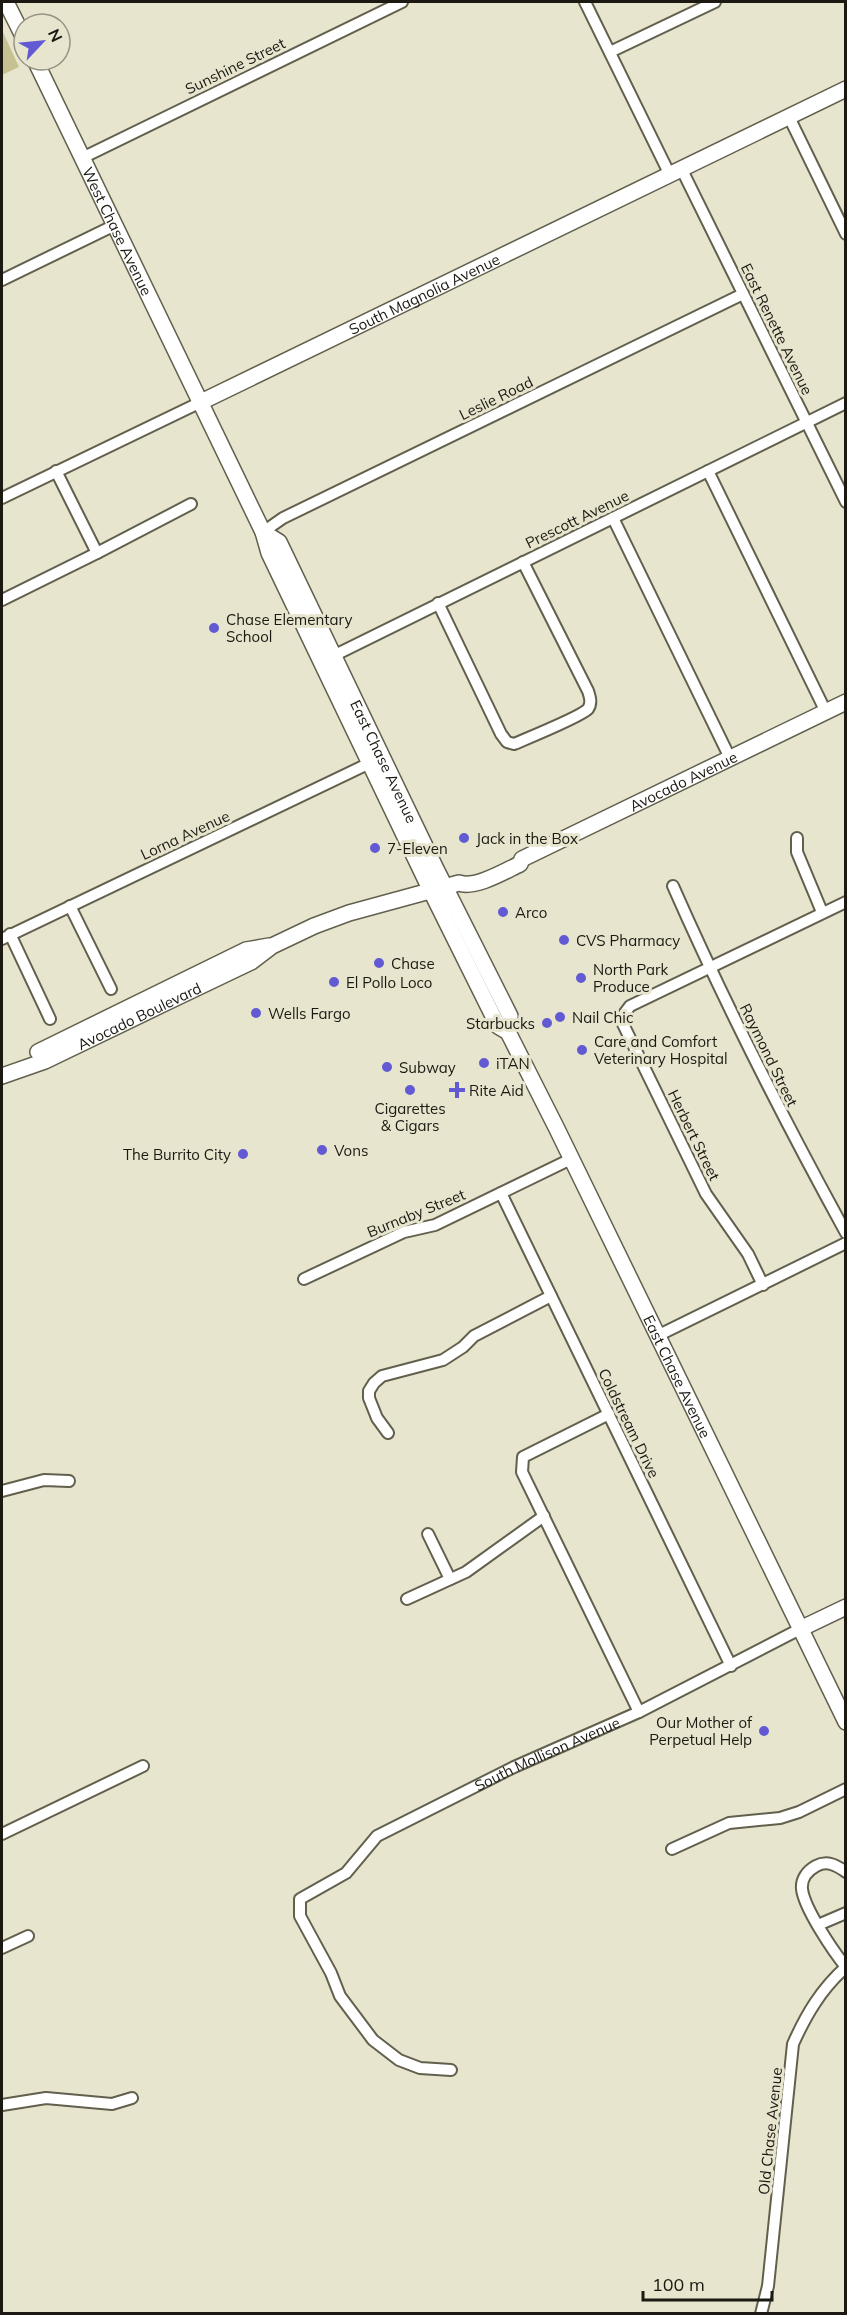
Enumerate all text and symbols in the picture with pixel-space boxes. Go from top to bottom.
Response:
north arrow [12,12,72,72]
text: N [44,26,67,45]
street label: Sunshine Street [182,34,288,98]
street label: West Chase Avenue [79,164,157,298]
street label: South Magnolia Avenue [346,249,503,338]
street label: East Renette Avenue [737,260,817,398]
street label: Leslie Road [456,372,536,424]
street label: Prescott Avenue [522,486,632,552]
place label: Chase Elementary School [226,610,352,646]
marker: Chase Elementary School [207,621,221,635]
street label: East Chase Avenue [347,697,422,826]
street label: Avocado Avenue [626,747,740,815]
street label: Lorna Avenue [137,806,233,864]
place label: Jack in the Box [476,829,578,848]
marker: Jack in the Box [457,831,471,845]
place label: 7-Eleven [387,839,448,858]
marker: 7-Eleven [368,841,382,855]
place label: Arco [515,903,547,922]
marker: Arco [496,905,510,919]
place label: CVS Pharmacy [576,931,680,950]
marker: CVS Pharmacy [557,933,571,947]
place label: Chase [391,954,435,973]
marker: Chase [372,956,386,970]
place label: North Park Produce [593,960,668,996]
marker: North Park Produce [574,971,588,985]
place label: El Pollo Loco [346,973,432,992]
marker: El Pollo Loco [327,975,341,989]
street label: Avocado Boulevard [74,978,204,1054]
street label: Raymond Street [736,1000,802,1110]
place label: Wells Fargo [268,1004,351,1023]
marker: Wells Fargo [249,1006,263,1020]
place label: Nail Chic [572,1008,633,1027]
marker: Nail Chic [553,1010,567,1024]
place label: Starbucks [466,1014,535,1033]
marker: Starbucks [540,1016,554,1030]
place label: Care and Comfort Veterinary Hospital [594,1032,728,1068]
marker: Care and Comfort Veterinary Hospital [575,1043,589,1057]
place label: iTAN [496,1054,530,1073]
marker: iTAN [477,1056,491,1070]
place label: Subway [399,1058,456,1077]
marker: Subway [380,1060,394,1074]
place label: Rite Aid [469,1081,524,1100]
marker: Cigarettes & Cigars [403,1083,417,1097]
marker: Rite Aid [450,1083,464,1097]
street label: Herbert Street [664,1086,724,1184]
place label: Cigarettes & Cigars [374,1099,446,1135]
place label: Vons [334,1141,368,1160]
marker: Vons [315,1143,329,1157]
place label: The Burrito City [123,1145,231,1164]
marker: The Burrito City [236,1147,250,1161]
street label: Burnaby Street [364,1185,468,1241]
street label: East Chase Avenue [640,1312,715,1441]
street label: Coldstream Drive [594,1365,664,1481]
street label: South Mollison Avenue [471,1712,623,1795]
place label: Our Mother of Perpetual Help [649,1713,753,1749]
marker: Our Mother of Perpetual Help [757,1724,771,1738]
street label: Old Chase Avenue [754,2066,786,2196]
scale bar [643,2264,772,2302]
text: 100 m [652,2273,705,2296]

